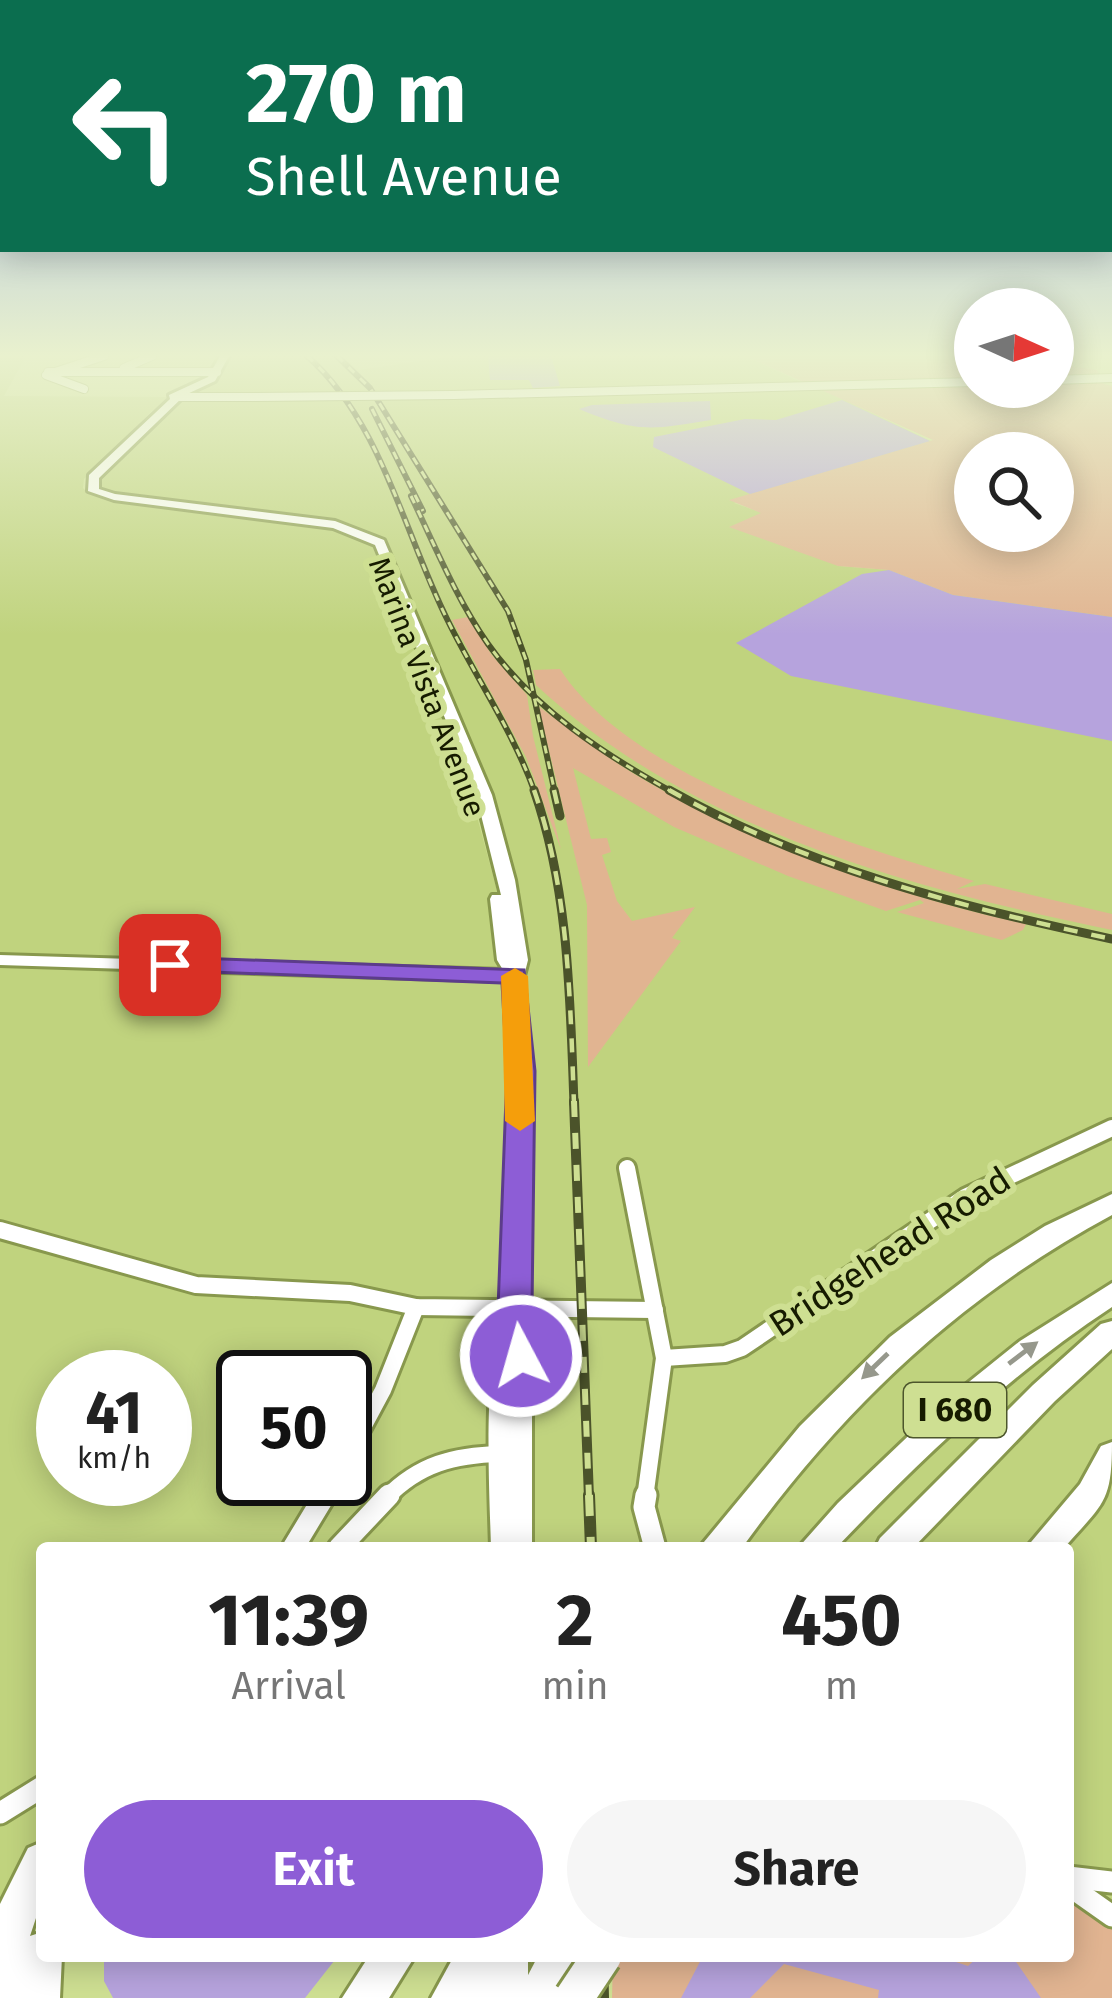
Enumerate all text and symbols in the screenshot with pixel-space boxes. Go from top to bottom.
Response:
text: 270 m [246,43,467,144]
icon: left [48,48,204,204]
text: Shell Avenue [246,145,562,209]
north arrow [954,288,1074,408]
map controls [954,288,1074,552]
button: search [954,432,1074,552]
street label: Marina Vista Avenue [361,552,493,822]
pin [119,914,221,1016]
icon: arrive [137,932,203,998]
street label: Bridgehead Road [761,1157,1019,1347]
position arrow [458,1293,584,1419]
one-way arrow [1007,1342,1039,1366]
speed limit sign: 50 [216,1350,372,1506]
one-way arrow [861,1352,890,1380]
text: 41 [85,1377,143,1449]
road number: I 680 [904,1383,1006,1437]
text: km/h [77,1440,151,1476]
text: 11:39 [208,1578,369,1664]
text: 2 [556,1578,594,1664]
text: 450 [781,1578,902,1664]
text: Arrival [232,1663,346,1709]
text: min [541,1663,609,1709]
text: m [825,1663,858,1709]
button: Exit [84,1800,543,1938]
button: Share [567,1800,1026,1938]

